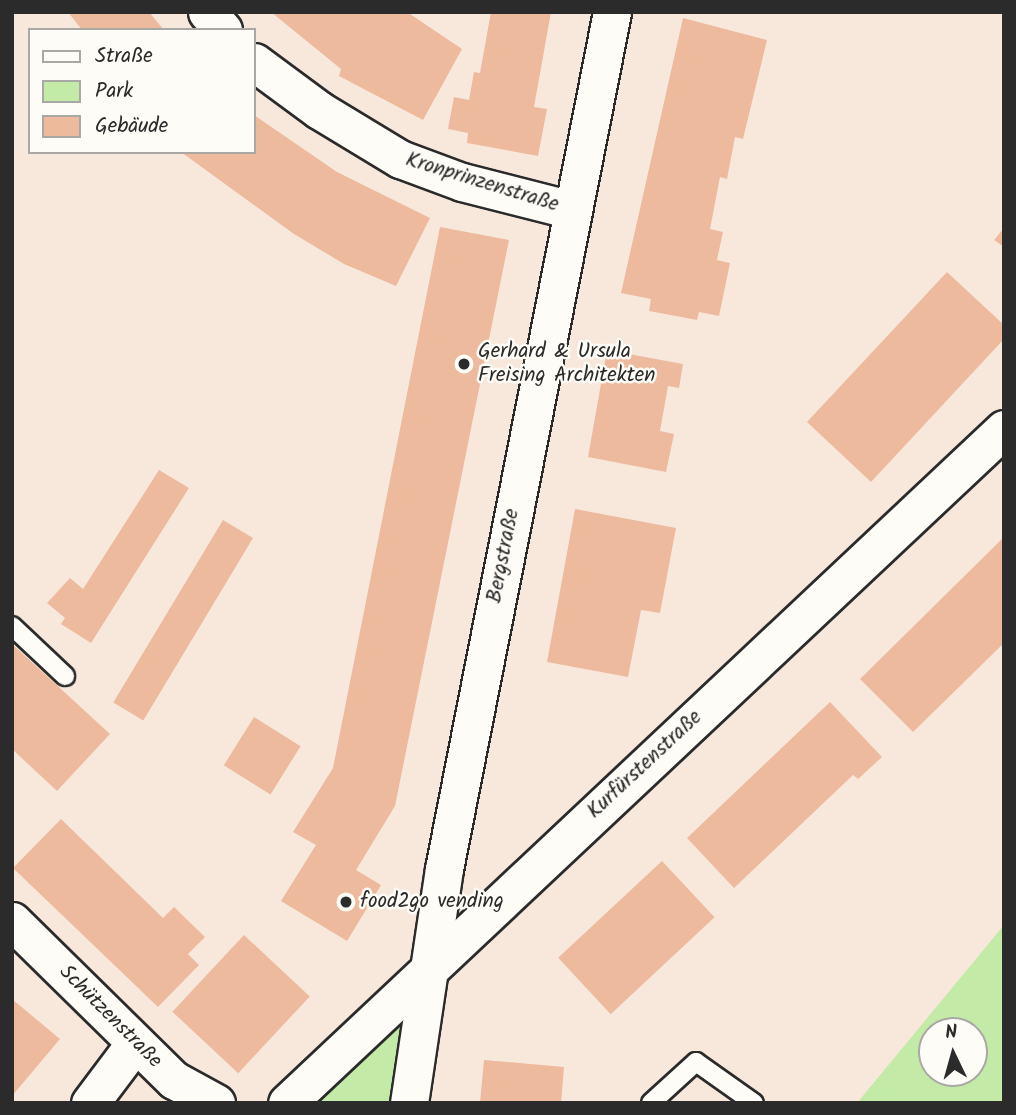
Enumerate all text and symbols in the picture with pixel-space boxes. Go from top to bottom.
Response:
legend [28,28,256,154]
text: Straße [95,40,153,73]
text: Park [95,75,133,108]
text: Gebäude [95,110,168,143]
street label: Kronprinzenstraße [402,148,562,218]
place label: Gerhard & Ursula Freising Architekten [478,339,655,389]
marker: Gerhard & Ursula Freising Architekten [456,356,472,372]
street label: Bergstraße [483,507,525,605]
street label: Kurfürstenstraße [582,705,708,825]
place label: food2go vending [360,889,504,915]
marker: food2go vending [338,894,354,910]
street label: Schützenstraße [53,960,167,1074]
north arrow [918,1017,988,1087]
text: N [944,1018,959,1049]

